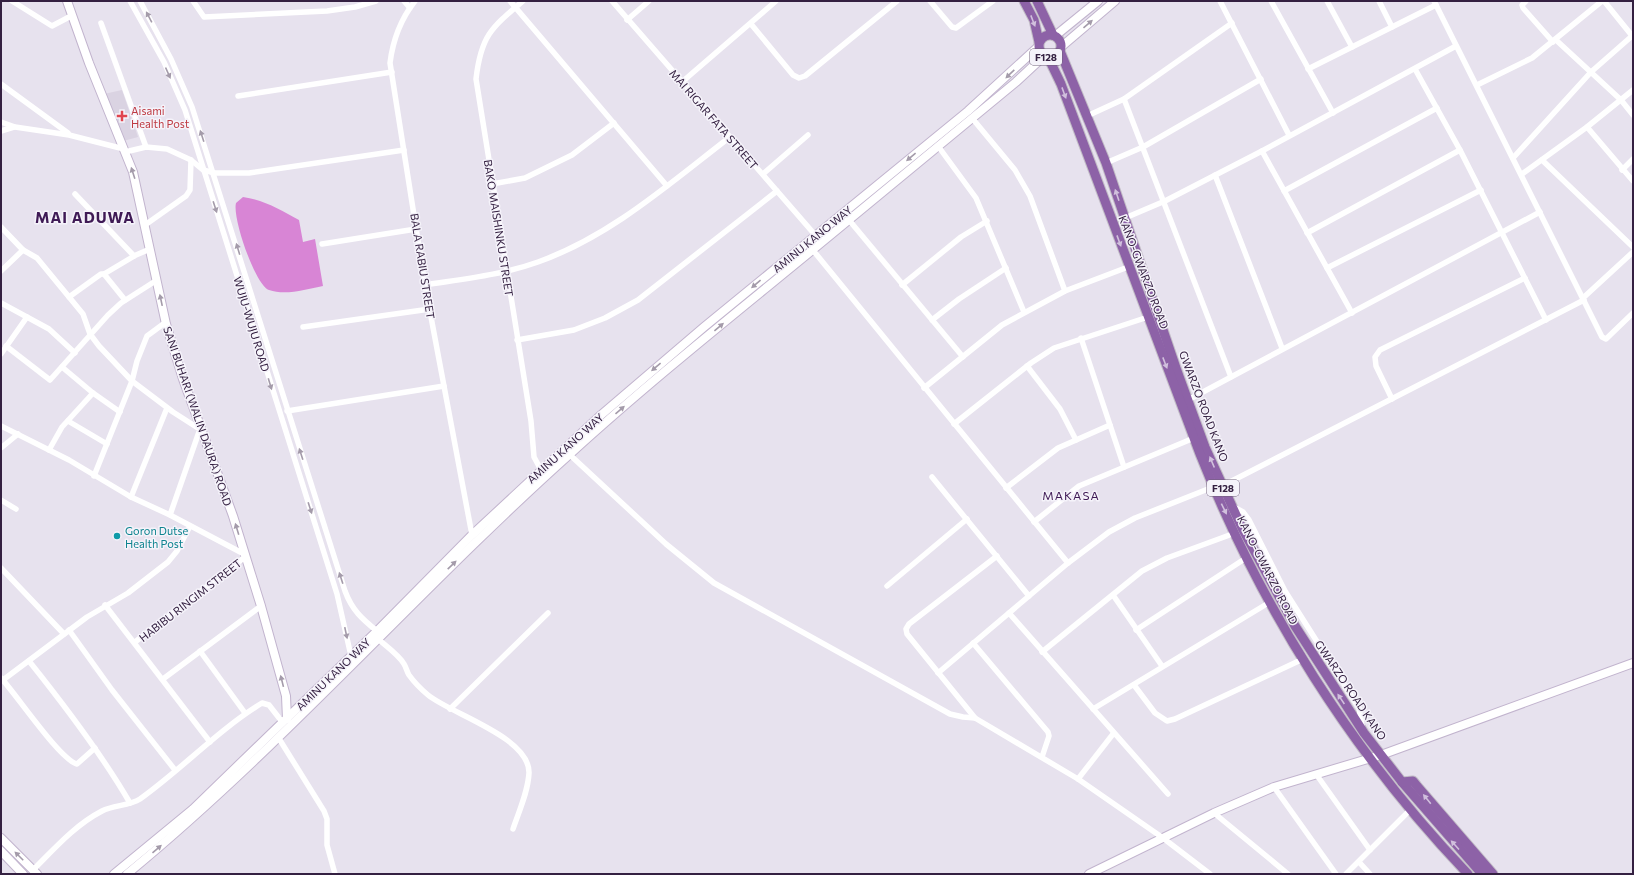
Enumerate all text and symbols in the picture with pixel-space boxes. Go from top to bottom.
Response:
one-way arrow [146,12,152,23]
one-way arrow [1031,15,1037,27]
one-way arrow [1083,20,1093,29]
road number: F128 [1030,49,1062,65]
street label: MAI RIGAR FATA STREET [667,66,761,172]
one-way arrow [165,67,171,78]
one-way arrow [1005,69,1015,79]
one-way arrow [1061,87,1067,99]
place label: Aisami Health Post [131,104,190,130]
marker: Aisami Health Post [116,110,128,122]
one-way arrow [199,129,205,141]
one-way arrow [905,153,916,162]
street label: BAKO MAISHINKU STREET [482,159,516,297]
one-way arrow [130,166,136,178]
one-way arrow [1114,188,1120,200]
one-way arrow [212,201,218,213]
street label: AMINU KANO WAY [770,203,854,275]
district label: MAI ADUWA [35,208,135,226]
street label: BALA RABIU STREET [408,212,438,320]
street label: KANO-GWARZO ROAD [1116,214,1172,330]
one-way arrow [1116,236,1122,248]
one-way arrow [235,243,241,255]
street label: WUJU-WUJU ROAD [230,275,273,373]
one-way arrow [751,280,762,289]
one-way arrow [158,293,164,306]
one-way arrow [714,322,725,331]
street label: SANI BUHARI (WALIN DAURA) ROAD [161,325,235,507]
street label: GWARZO ROAD KANO [1177,349,1231,463]
one-way arrow [1162,357,1168,369]
one-way arrow [651,363,662,372]
one-way arrow [267,379,273,391]
one-way arrow [615,406,624,415]
street label: AMINU KANO WAY [524,410,606,486]
one-way arrow [298,447,304,459]
one-way arrow [1209,457,1215,468]
road number: F128 [1207,480,1239,496]
district label: MAKASA [1042,488,1100,502]
one-way arrow [307,502,313,514]
one-way arrow [1221,504,1227,515]
street label: KANO-GWARZO ROAD [1235,514,1301,626]
one-way arrow [233,523,239,535]
place label: Goron Dutse Health Post [125,524,189,550]
marker: Goron Dutse Health Post [112,531,122,541]
street label: HABIBU RINGIM STREET [136,556,244,644]
one-way arrow [447,560,457,570]
one-way arrow [337,571,343,583]
one-way arrow [344,627,350,639]
street label: AMINU KANO WAY [293,635,373,713]
street label: GWARZO ROAD KANO [1313,638,1389,742]
one-way arrow [279,674,285,686]
one-way arrow [1337,694,1345,704]
one-way arrow [1423,793,1432,804]
one-way arrow [1451,840,1460,850]
one-way arrow [152,845,162,854]
one-way arrow [14,851,24,861]

